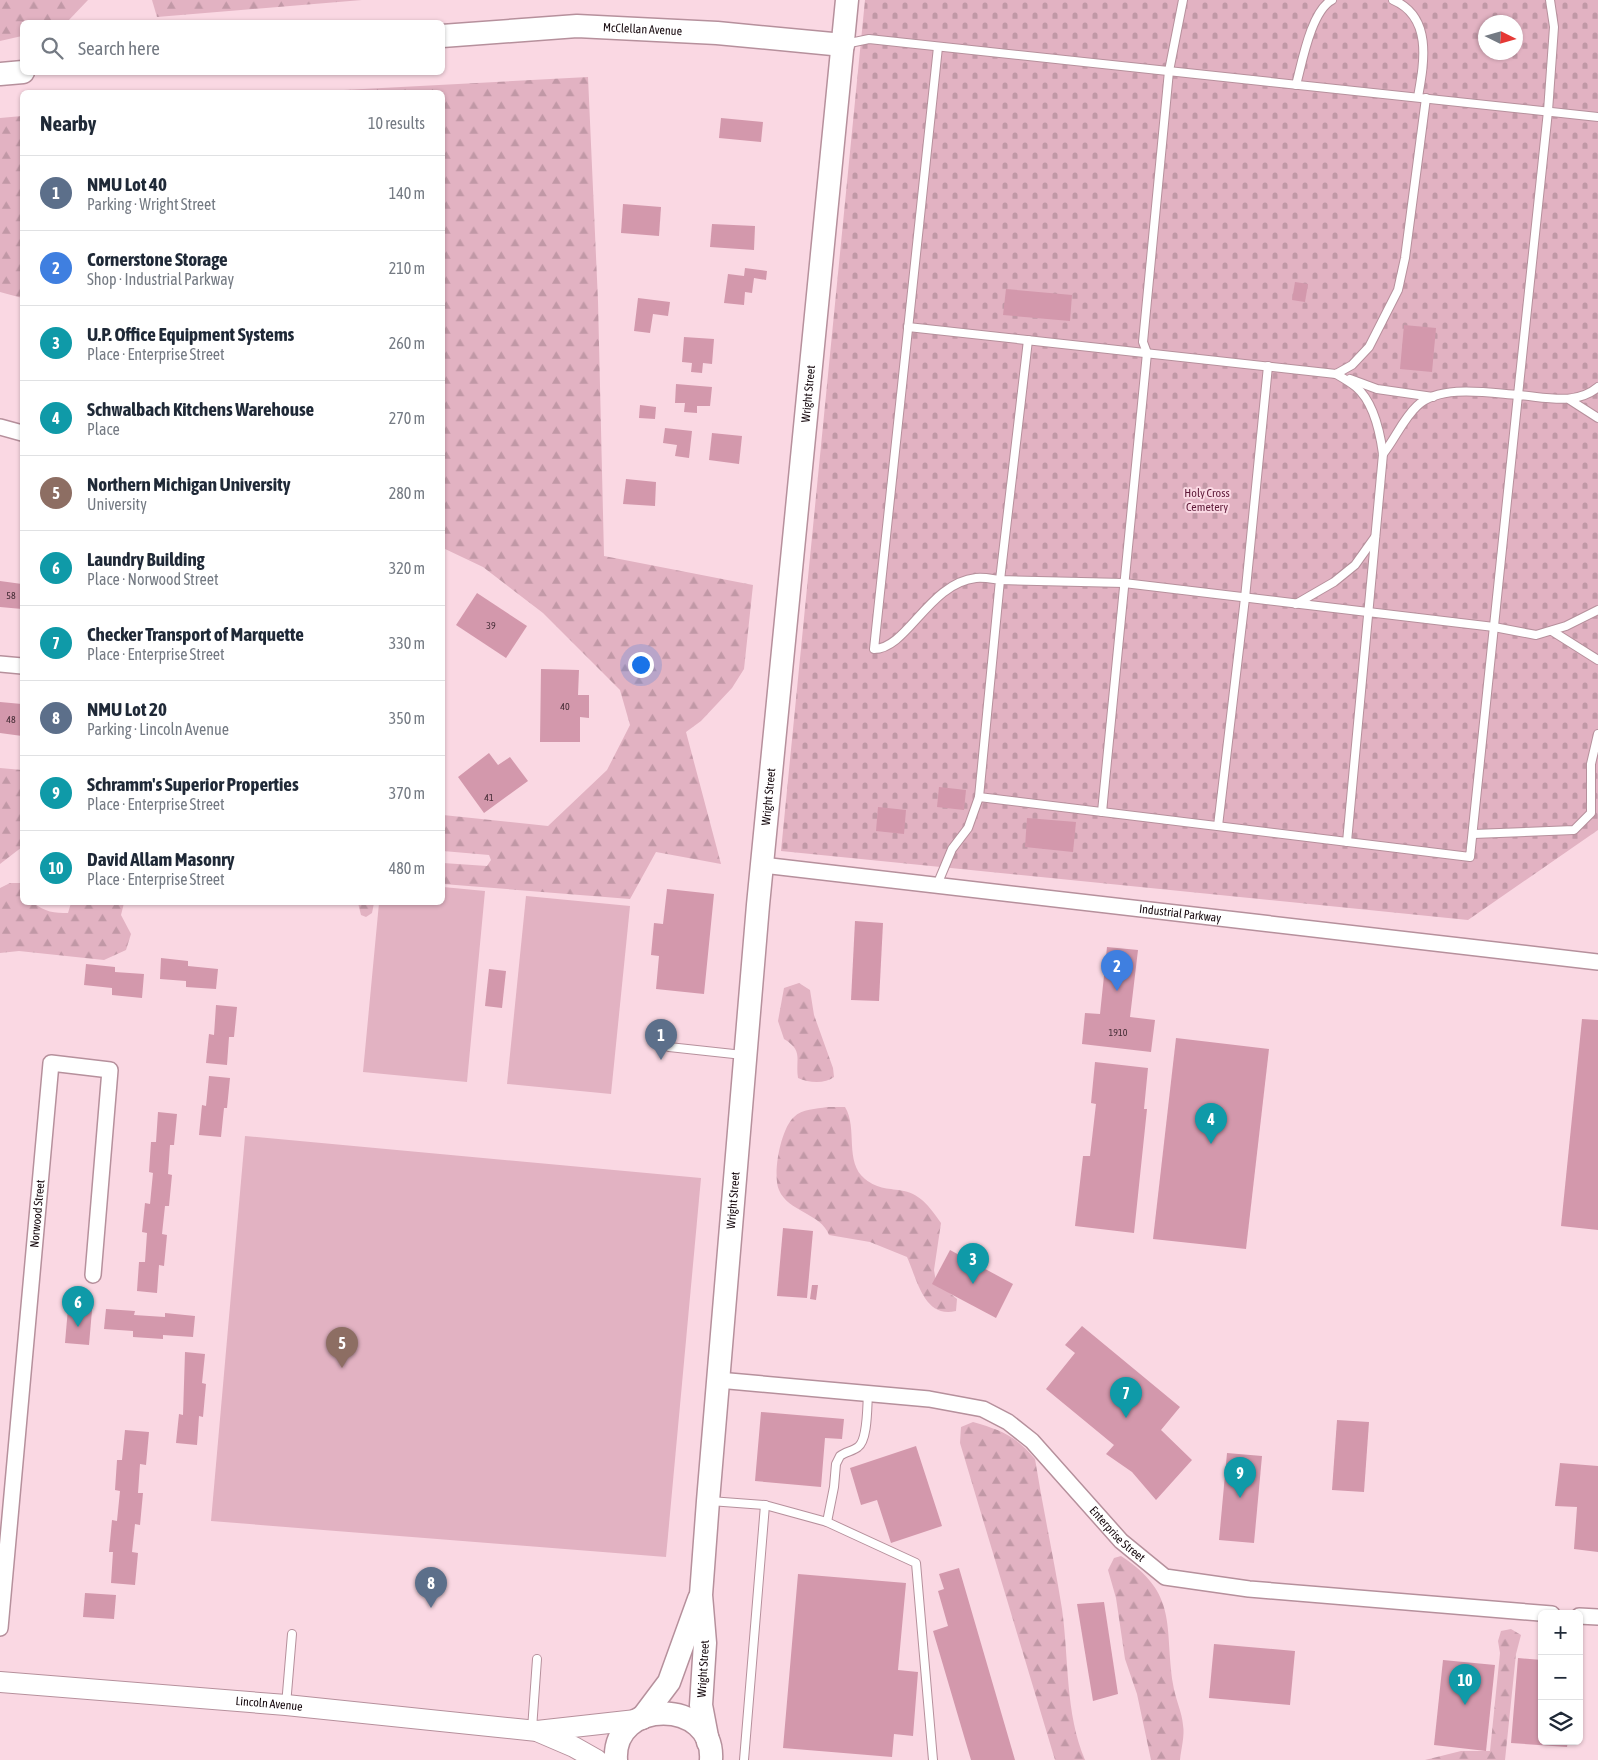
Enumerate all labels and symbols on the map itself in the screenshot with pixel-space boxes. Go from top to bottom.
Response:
north arrow [1478,15,1523,60]
street label: McClellan Avenue [603,20,682,38]
street label: Wright Street [798,364,818,423]
park label: Holy Cross Cemetery [1184,486,1230,514]
house number: 58 [6,590,16,601]
house number: 39 [486,620,496,631]
your location [628,652,654,678]
house number: 40 [560,701,570,712]
house number: 48 [6,714,16,725]
street label: Wright Street [759,767,778,826]
house number: 41 [484,792,494,803]
street label: Industrial Parkway [1138,902,1222,925]
pin: 2 [1101,950,1133,991]
pin: 1 [645,1019,677,1060]
house number: 1910 [1109,1027,1128,1038]
pin: 4 [1195,1103,1227,1144]
street label: Wright Street [724,1170,743,1230]
street label: Norwood Street [27,1178,47,1248]
pin: 3 [957,1243,989,1284]
pin: 6 [62,1286,94,1327]
pin: 5 [326,1327,358,1368]
pin: 7 [1110,1377,1142,1418]
pin: 9 [1224,1457,1256,1498]
street label: Enterprise Street [1087,1504,1148,1565]
pin: 8 [415,1567,447,1608]
street label: Wright Street [695,1639,712,1698]
pin: 10 [1449,1664,1481,1705]
street label: Lincoln Avenue [235,1694,303,1714]

